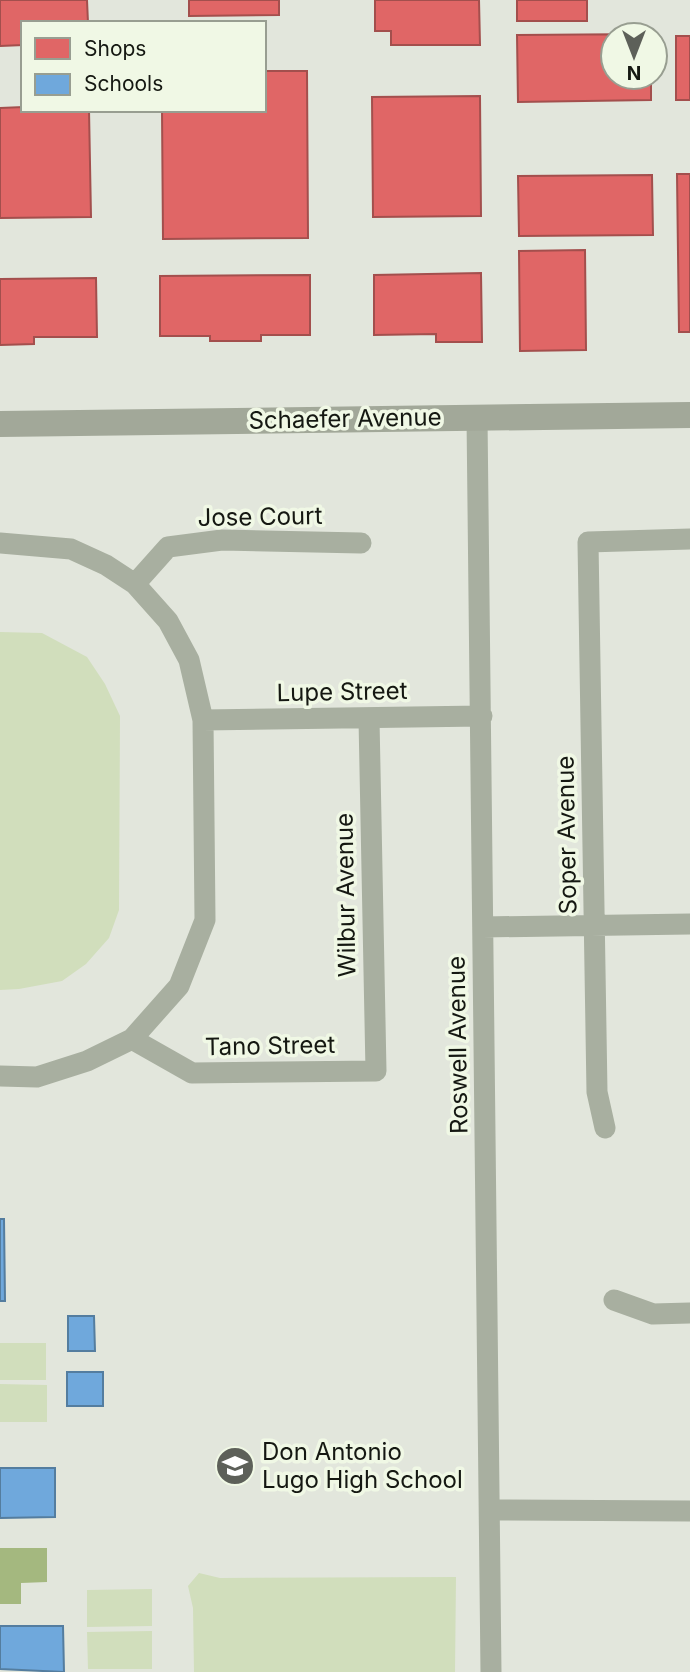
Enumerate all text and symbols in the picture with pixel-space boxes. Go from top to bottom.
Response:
legend [21,21,266,112]
north arrow [599,21,669,91]
text: Shops [84,36,146,61]
text: N [627,61,641,84]
text: Schools [84,71,163,96]
street label: Schaefer Avenue [248,402,442,435]
street label: Jose Court [197,501,323,532]
street label: Lupe Street [276,676,408,707]
street label: Soper Avenue [551,755,582,915]
street label: Wilbur Avenue [330,813,361,977]
street label: Roswell Avenue [441,956,474,1134]
street label: Tano Street [205,1030,336,1061]
place label: Don Antonio Lugo High School [262,1437,463,1494]
school or university icon: Don Antonio Lugo High School [214,1445,256,1487]

